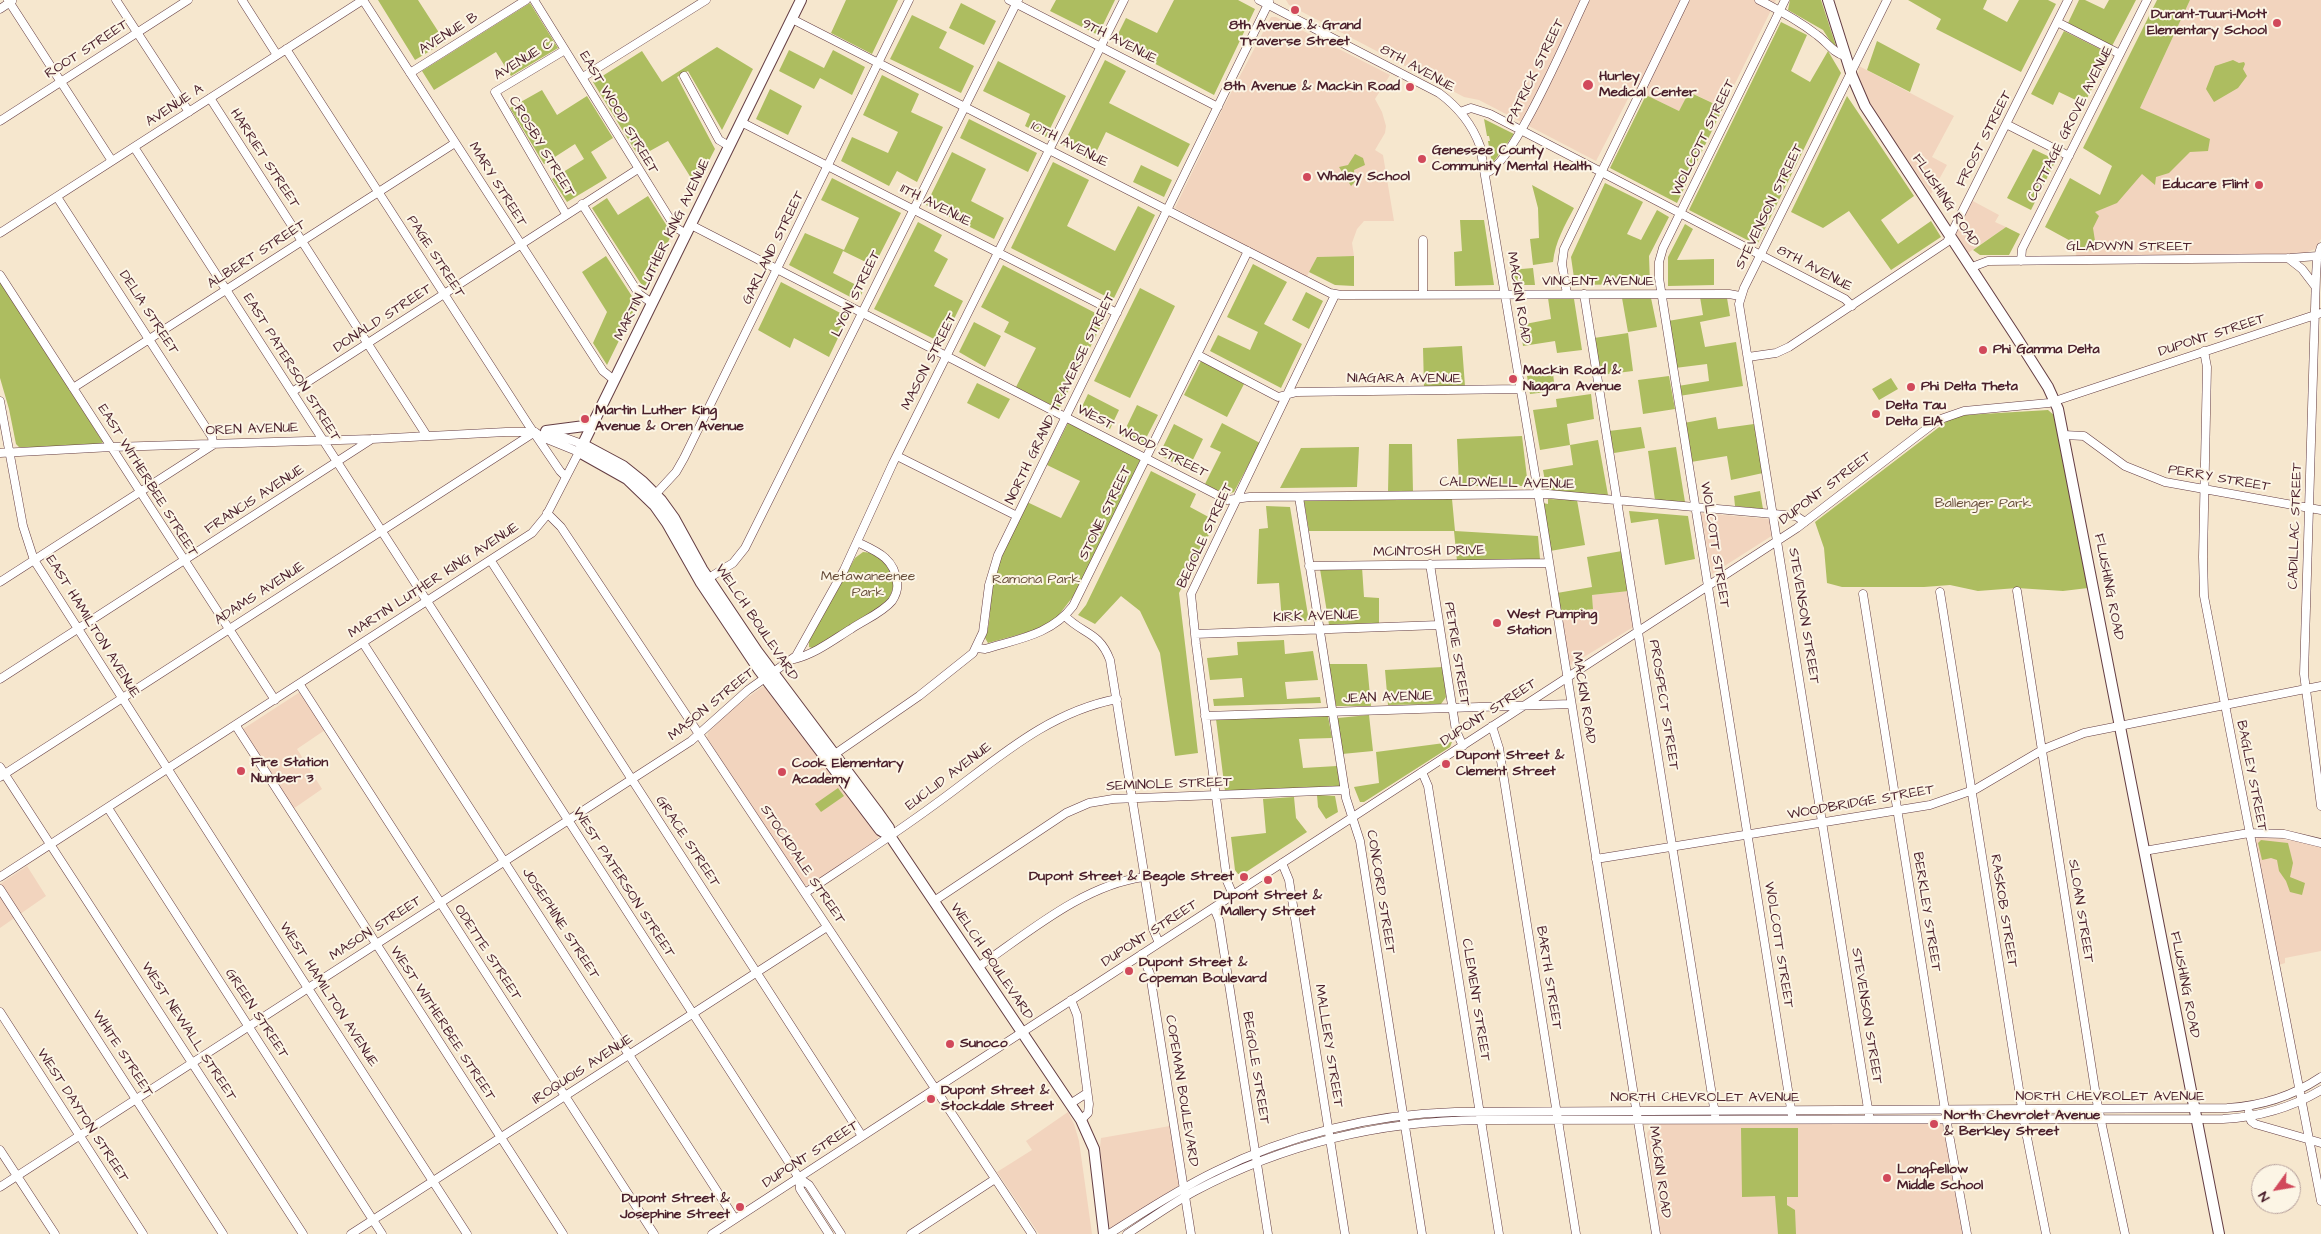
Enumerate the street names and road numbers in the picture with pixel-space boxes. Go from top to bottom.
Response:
street label: AVENUE B [416,9,482,59]
street label: 9TH AVENUE [1079,16,1159,68]
street label: PATRICK STREET [1503,16,1569,128]
street label: ROOT STREET [42,17,132,83]
street label: AVENUE C [491,36,557,84]
street label: 8TH AVENUE [1377,42,1457,96]
street label: COTTAGE GROVE AVENUE [2024,44,2118,204]
street label: EAST WOOD STREET [575,49,661,177]
street label: WOLCOTT STREET [1668,77,1740,199]
street label: AVENUE A [143,81,207,131]
street label: FROST STREET [1954,88,2016,190]
street label: CROSBY STREET [504,94,578,200]
street label: HARRIET STREET [226,106,302,212]
street label: 10TH AVENUE [1028,118,1110,172]
street label: MARY STREET [464,140,530,230]
street label: STEVENSON STREET [1732,141,1808,273]
street label: FLUSHING ROAD [1908,151,1982,251]
street label: MARTIN LUTHER KING AVENUE [612,156,714,344]
street label: 11TH AVENUE [897,181,973,231]
street label: GARLAND STREET [739,189,809,307]
street label: PAGE STREET [402,213,468,301]
street label: ALBERT STREET [205,217,309,293]
street label: GLADWYN STREET [2066,239,2192,255]
street label: 8TH AVENUE [1773,242,1855,296]
street label: LYON STREET [829,248,885,340]
street label: MACKIN ROAD [1502,251,1534,345]
street label: DELIA STREET [115,268,181,358]
street label: VINCENT AVENUE [1542,274,1654,290]
street label: DONALD STREET [331,281,435,357]
street label: NORTH GRAND TRAVERSE STREET [1002,290,1120,508]
street label: EAST PATERSON STREET [239,291,343,445]
street label: MASON STREET [898,311,962,413]
street label: DUPONT STREET [2156,311,2268,361]
street label: NIAGARA AVENUE [1347,371,1461,387]
street label: EAST WITHERBEE STREET [93,402,201,560]
street label: WEST WOOD STREET [1074,402,1210,482]
street label: OREN AVENUE [205,420,299,440]
street label: DUPONT STREET [1776,449,1876,529]
street label: FRANCIS AVENUE [202,462,308,538]
street label: PERRY STREET [2167,462,2271,496]
street label: CADILLAC STREET [2285,462,2307,590]
street label: STONE STREET [1076,463,1136,563]
street label: CALDWELL AVENUE [1439,474,1575,494]
street label: BEGOLE STREET [1174,481,1238,591]
street label: WOLCOTT STREET [1696,481,1732,609]
street label: MARTIN LUTHER KING AVENUE [346,519,522,643]
street label: FLUSHING ROAD [2089,532,2127,642]
street label: MCINTOSH DRIVE [1373,543,1485,561]
street label: STEVENSON STREET [1784,547,1822,685]
street label: EAST HAMILTON AVENUE [41,553,143,701]
street label: ADAMS AVENUE [212,559,308,629]
street label: WELCH BOULEVARD [711,561,801,685]
street label: PETRIE STREET [1439,601,1473,707]
street label: KIRK AVENUE [1273,607,1359,627]
street label: PROSPECT STREET [1644,639,1682,771]
street label: MACKIN ROAD [1567,651,1599,745]
street label: MASON STREET [665,665,759,745]
street label: DUPONT STREET [1438,676,1540,750]
street label: JEAN AVENUE [1343,688,1433,708]
street label: BAGLEY STREET [2232,719,2270,833]
street label: EUCLID AVENUE [903,739,995,815]
street label: SEMINOLE STREET [1106,774,1232,796]
street label: WOODBRIDGE STREET [1786,782,1936,824]
street label: GRACE STREET [651,793,723,891]
street label: STOCKDALE STREET [756,802,848,928]
street label: WEST PATERSON STREET [568,805,678,961]
street label: CONCORD STREET [1362,829,1398,955]
street label: BERKLEY STREET [1908,851,1944,973]
street label: RASKOB STREET [1986,853,2020,969]
street label: SLOAN STREET [2064,858,2096,964]
street label: JOSEPHINE STREET [518,865,602,983]
street label: WOLCOTT STREET [1760,881,1796,1009]
street label: MASON STREET [327,893,425,965]
street label: DUPONT STREET [1099,897,1201,971]
street label: WELCH BOULEVARD [946,900,1036,1024]
street label: ODETTE STREET [450,902,524,1004]
street label: WEST HAMILTON AVENUE [275,920,381,1070]
street label: BARTH STREET [1532,925,1564,1031]
street label: FLUSHING ROAD [2165,930,2203,1040]
street label: CLEMENT STREET [1457,938,1493,1062]
street label: WEST WITHERBEE STREET [386,944,498,1104]
street label: STEVENSON STREET [1847,947,1885,1085]
street label: WEST NEWALL STREET [137,960,239,1104]
street label: GREEN STREET [221,966,291,1062]
street label: MALLERY STREET [1310,983,1346,1109]
street label: WHITE STREET [88,1008,156,1100]
street label: BEGOLE STREET [1238,1010,1272,1126]
street label: COPEMAN BOULEVARD [1161,1014,1201,1168]
street label: IROQUOIS AVENUE [530,1031,636,1109]
street label: WEST DAYTON STREET [33,1046,131,1186]
street label: NORTH CHEVROLET AVENUE [2015,1089,2205,1105]
street label: NORTH CHEVROLET AVENUE [1610,1090,1800,1106]
street label: DUPONT STREET [760,1118,862,1192]
street label: MACKIN ROAD [1644,1125,1674,1219]

